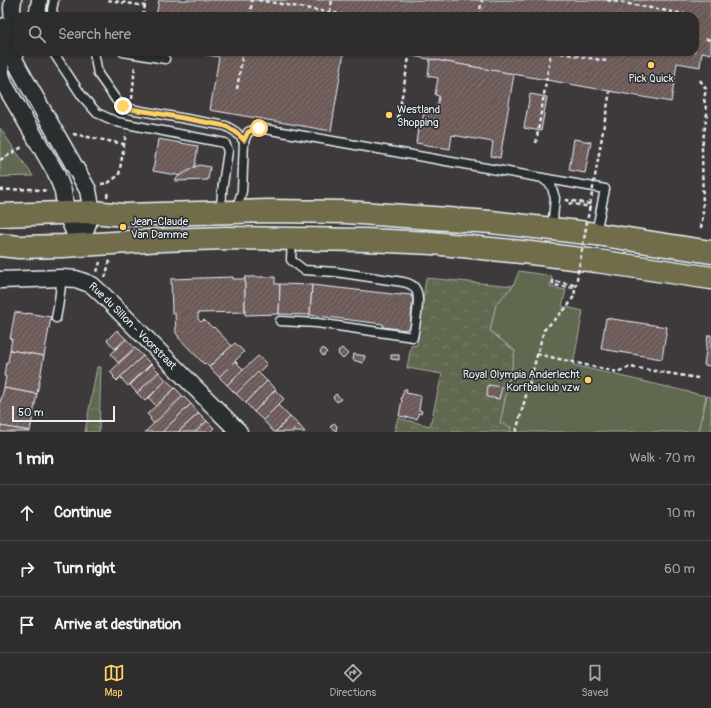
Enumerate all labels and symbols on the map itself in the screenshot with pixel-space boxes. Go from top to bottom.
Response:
marker: Pick Quick [646,60,656,70]
place label: Pick Quick [629,72,674,85]
route end [114,97,132,115]
place label: Westland Shopping [397,103,440,129]
marker: Westland Shopping [384,110,394,120]
route start [250,119,268,137]
place label: Jean-Claude Van Damme [131,215,189,241]
marker: Jean-Claude Van Damme [118,222,128,232]
street label: Rue du Sillon - Voorstraat [86,280,180,373]
place label: Royal Olympia Anderlecht Korfbalclub vzw [463,368,581,394]
marker: Royal Olympia Anderlecht Korfbalclub vzw [583,375,593,385]
scale bar [12,404,115,423]

